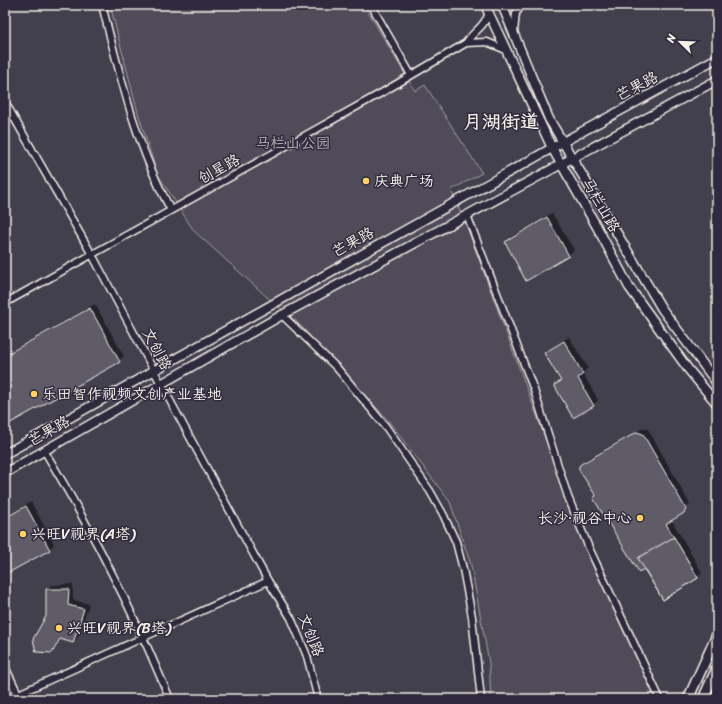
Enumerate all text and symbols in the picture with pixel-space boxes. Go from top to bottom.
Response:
north arrow [660,22,700,62]
text: N [661,31,682,46]
street label: 芒果路 [611,64,663,108]
district label: 月湖街道 [463,105,539,138]
park label: 马栏山公园 [255,130,331,156]
street label: 创星路 [193,147,245,191]
place label: 庆典广场 [374,168,434,194]
street label: 马栏山路 [575,173,627,237]
marker: 庆典广场 [361,176,371,186]
street label: 芒果路 [327,220,379,264]
street label: 文创路 [135,323,179,375]
place label: 乐田智作视频文创产业基地 [42,381,222,407]
marker: 乐田智作视频文创产业基地 [29,389,39,399]
street label: 芒果路 [23,408,75,454]
place label: 长沙·视谷中心 [538,505,632,531]
marker: 长沙·视谷中心 [635,513,645,523]
place label: 兴旺V视界(A塔) [31,521,136,547]
marker: 兴旺V视界(A塔) [18,529,28,539]
street label: 文创路 [291,609,331,661]
place label: 兴旺V视界(B塔) [67,615,172,641]
marker: 兴旺V视界(B塔) [54,623,64,633]

